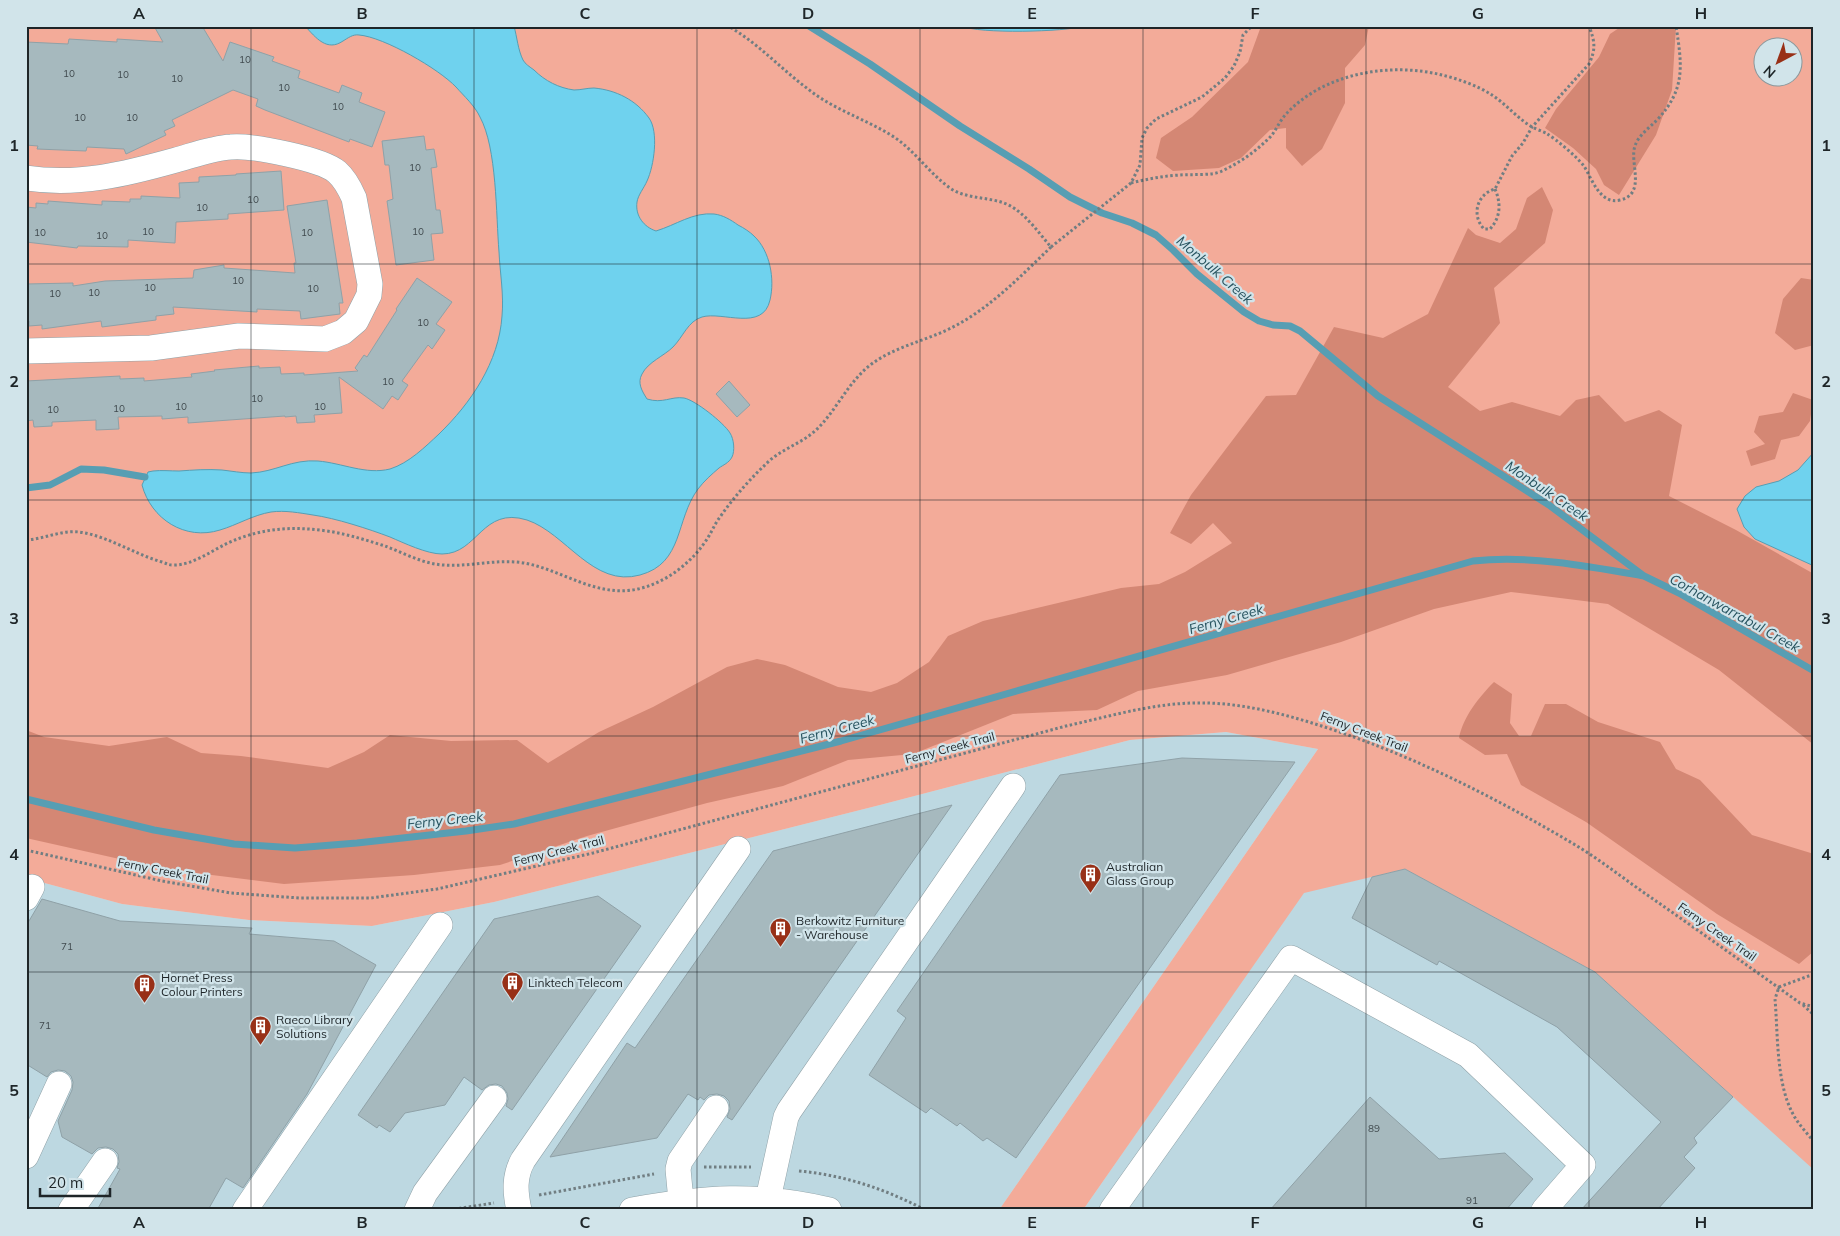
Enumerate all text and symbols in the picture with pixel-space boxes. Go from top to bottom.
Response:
text: A [133,3,145,23]
text: B [356,3,368,23]
text: C [580,3,591,23]
text: D [802,3,814,23]
text: E [1027,3,1037,23]
text: F [1250,3,1260,23]
text: G [1472,3,1484,23]
text: H [1695,3,1707,23]
north arrow [1752,38,1802,88]
house number: 10 [239,53,251,66]
text: N [1760,62,1779,82]
house number: 10 [63,67,75,80]
house number: 10 [117,68,129,81]
house number: 10 [171,72,183,85]
house number: 10 [278,81,290,94]
house number: 10 [332,100,344,113]
house number: 10 [74,111,86,124]
house number: 10 [126,111,138,124]
text: 1 [9,135,19,155]
text: 1 [1821,135,1831,155]
house number: 10 [409,161,421,174]
house number: 10 [247,193,259,206]
house number: 10 [196,201,208,214]
house number: 10 [142,225,154,238]
house number: 10 [412,225,424,238]
house number: 10 [34,226,46,239]
house number: 10 [301,226,313,239]
house number: 10 [96,229,108,242]
water label: Monbulk Creek [1173,232,1258,309]
house number: 10 [232,274,244,287]
house number: 10 [144,281,156,294]
house number: 10 [307,282,319,295]
house number: 10 [88,286,100,299]
house number: 10 [49,287,61,300]
house number: 10 [417,316,429,329]
text: 2 [9,371,19,391]
text: 2 [1821,371,1831,391]
house number: 10 [382,375,394,388]
house number: 10 [251,392,263,405]
house number: 10 [175,400,187,413]
house number: 10 [314,400,326,413]
house number: 10 [113,402,125,415]
house number: 10 [47,403,59,416]
water label: Monbulk Creek [1502,457,1592,526]
water label: Corhanwarrabul Creek [1667,570,1804,657]
water label: Ferny Creek [1187,600,1266,638]
text: 3 [9,608,19,628]
text: 3 [1821,608,1831,628]
street label: Ferny Creek Trail [1318,708,1410,755]
water label: Ferny Creek [798,710,877,748]
street label: Ferny Creek Trail [903,728,996,767]
water label: Ferny Creek [406,807,485,833]
street label: Ferny Creek Trail [512,832,605,869]
text: 4 [9,844,19,864]
text: 4 [1821,844,1831,864]
street label: Ferny Creek Trail [116,854,210,887]
place label: Australian Glass Group [1106,859,1174,888]
building icon: Australian Glass Group [1078,862,1102,893]
street label: Ferny Creek Trail [1675,899,1759,964]
place label: Berkowitz Furniture - Warehouse [796,913,904,942]
building icon: Berkowitz Furniture - Warehouse [768,916,792,947]
house number: 71 [61,940,73,953]
place label: Hornet Press Colour Printers [161,970,243,999]
building icon: Linktech Telecom [500,971,524,1002]
building icon: Hornet Press Colour Printers [133,973,157,1004]
place label: Linktech Telecom [528,975,623,990]
place label: Raeco Library Solutions [276,1012,354,1041]
building icon: Raeco Library Solutions [248,1015,272,1046]
house number: 71 [39,1019,51,1032]
text: 5 [9,1080,19,1100]
text: 5 [1821,1080,1831,1100]
house number: 89 [1368,1122,1380,1135]
scale bar [40,1166,110,1198]
text: 20 m [48,1173,83,1192]
house number: 91 [1466,1194,1478,1207]
text: A [133,1212,145,1232]
text: B [356,1212,368,1232]
text: C [580,1212,591,1232]
text: D [802,1212,814,1232]
text: E [1027,1212,1037,1232]
text: F [1250,1212,1260,1232]
text: G [1472,1212,1484,1232]
text: H [1695,1212,1707,1232]

